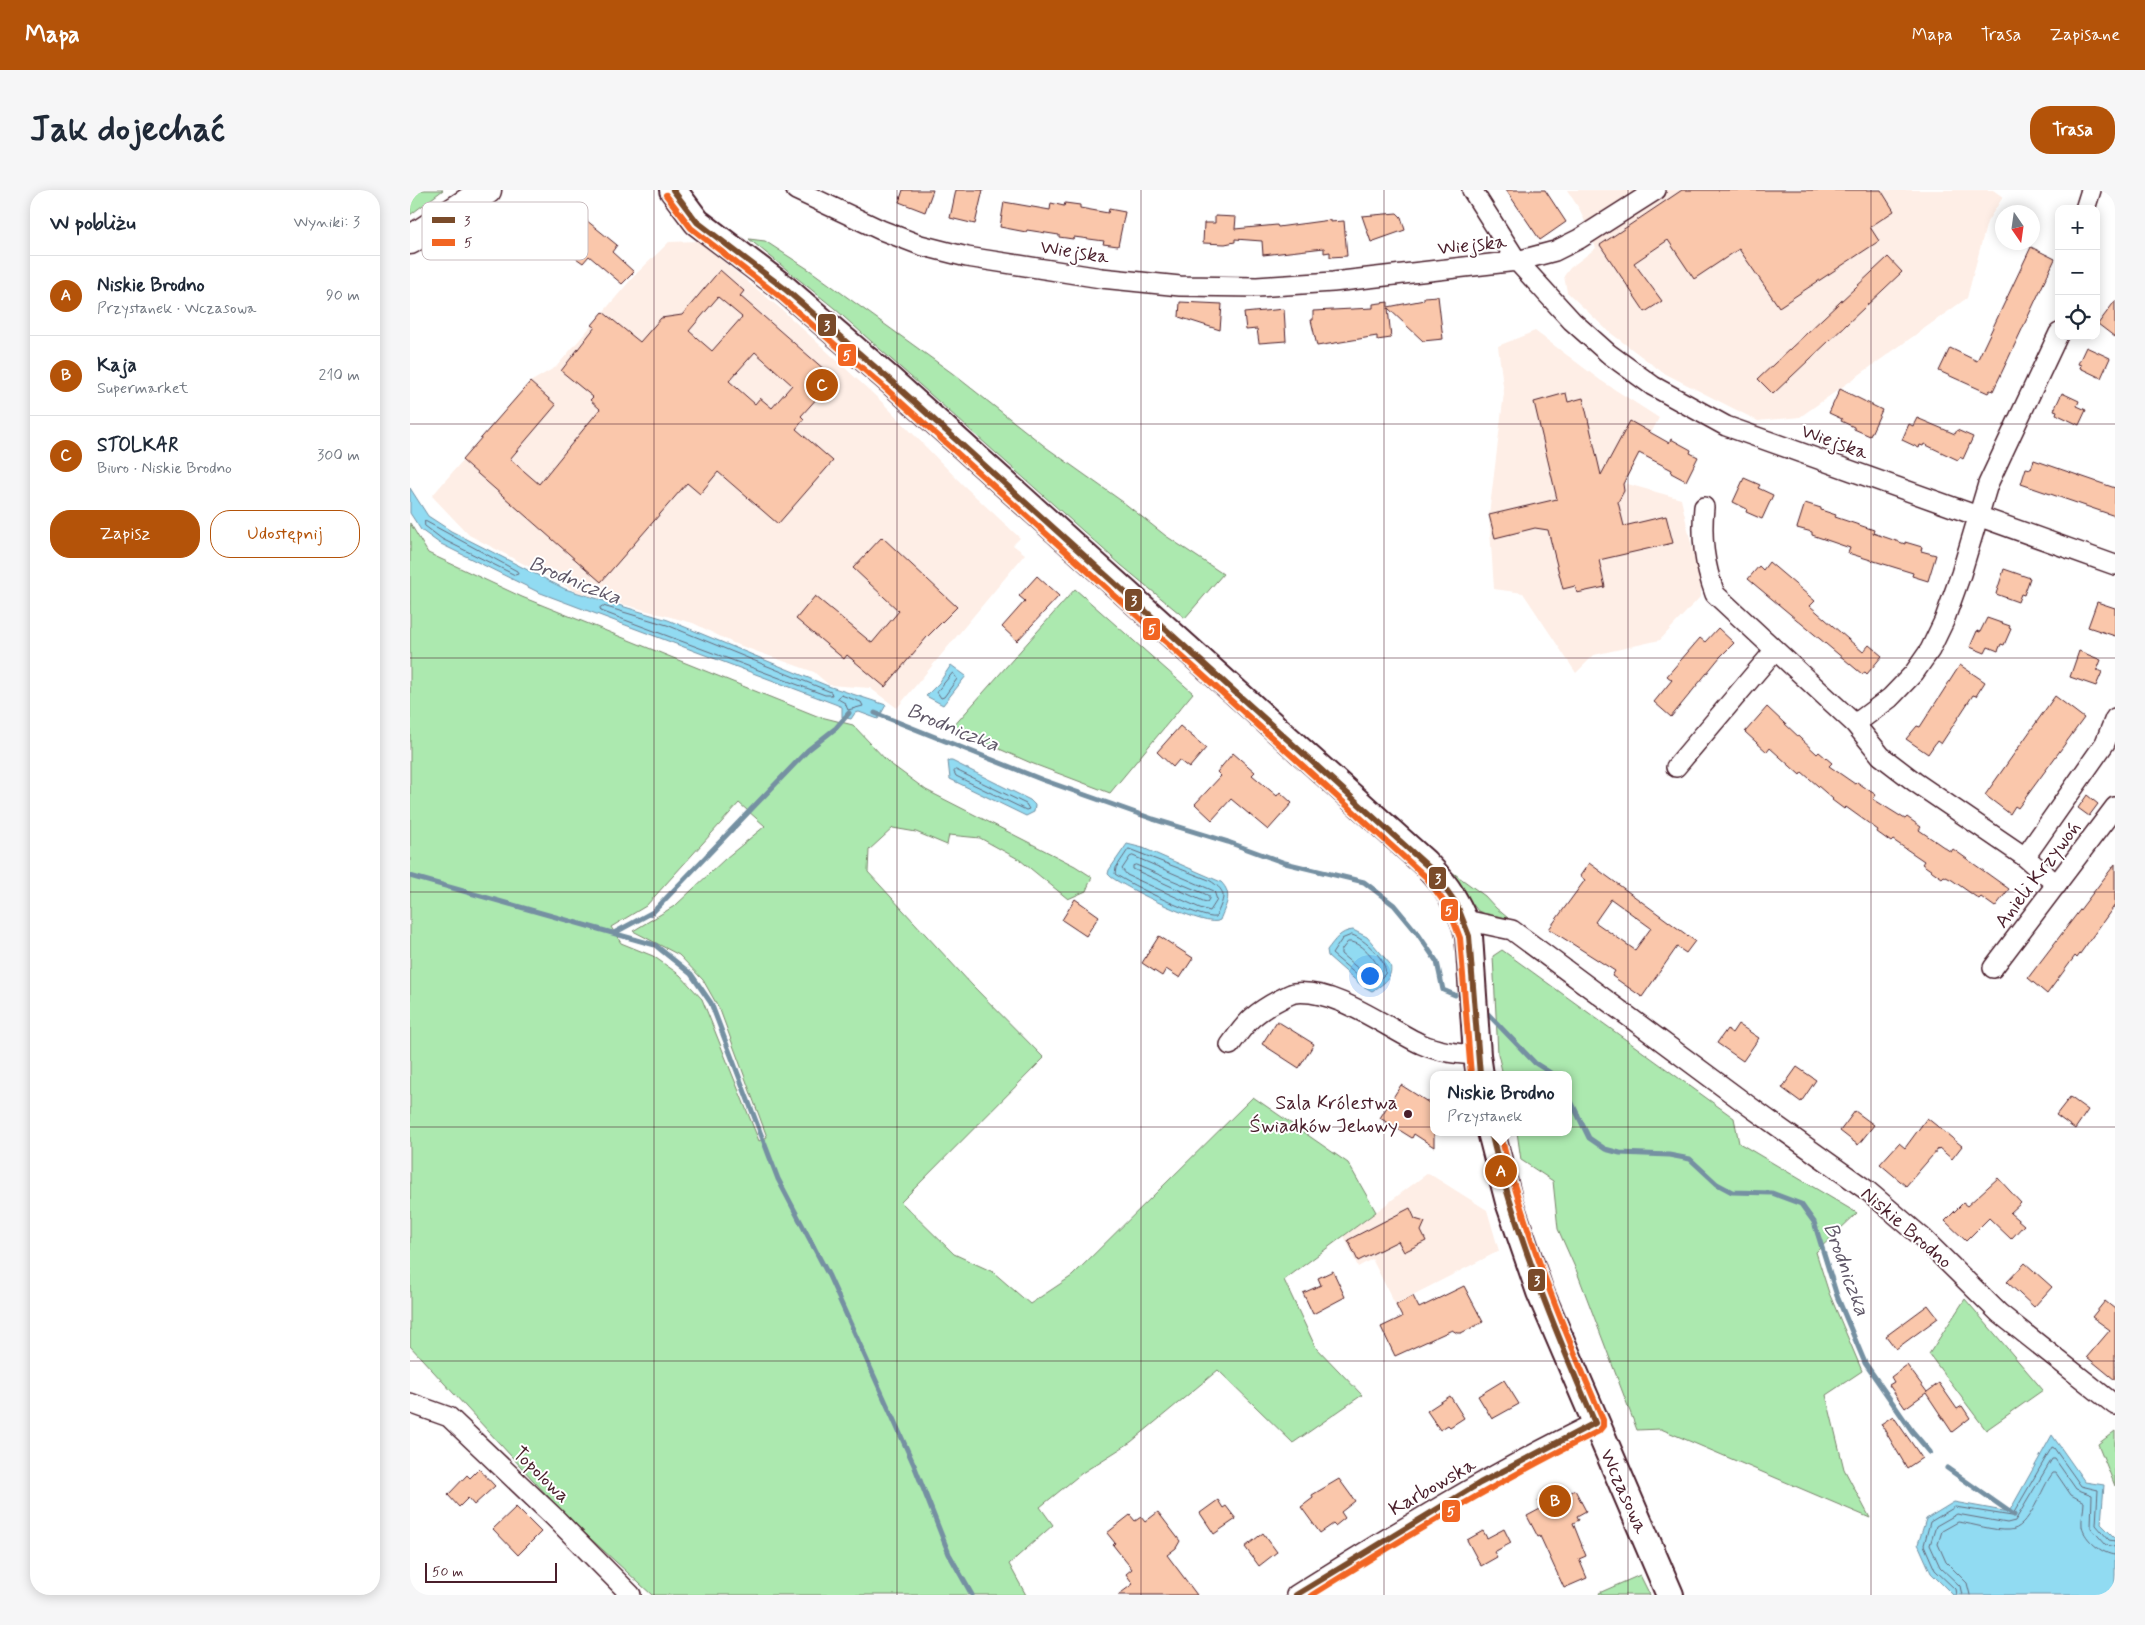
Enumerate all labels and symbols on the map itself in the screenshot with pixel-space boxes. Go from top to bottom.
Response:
legend [422,202,588,260]
north arrow [1995,205,2040,250]
text: 3 [464,212,470,230]
street label: Wiejska [1436,228,1509,263]
text: 5 [464,234,472,252]
street label: Wiejska [1038,234,1112,271]
line badge: 3 [817,313,837,337]
text: 3 [824,317,831,335]
line badge: 5 [837,343,857,367]
text: 5 [843,347,852,365]
pin: C [806,366,838,404]
street label: Wiejska [1797,418,1873,467]
water label: Brodniczka [524,550,625,612]
line badge: 3 [1124,588,1143,612]
text: 3 [1131,592,1138,610]
line badge: 5 [1142,617,1161,641]
text: 5 [1148,621,1157,639]
water label: Brodniczka [902,697,1003,759]
street label: Anieli Krzywoń [1989,816,2087,934]
line badge: 3 [1428,866,1447,890]
text: 3 [1435,870,1442,888]
line badge: 5 [1440,898,1459,922]
text: 5 [1445,902,1454,920]
your location [1357,963,1383,989]
place label: Sala Królestwa Świadków Jehowy [1250,1090,1398,1140]
marker: Sala Królestwa Świadków Jehowy [1402,1108,1414,1120]
pin: A [1485,1152,1517,1190]
street label: Niskie Brodno [1854,1181,1958,1275]
water label: Brodniczka [1816,1219,1876,1320]
line badge: 3 [1527,1268,1546,1292]
text: 3 [1534,1272,1541,1290]
street label: Topolowa [506,1441,576,1509]
street label: Wczasowa [1593,1445,1655,1539]
street label: Karbowska [1384,1451,1482,1523]
pin: B [1539,1482,1571,1520]
line badge: 5 [1441,1499,1461,1523]
text: 5 [1447,1503,1456,1521]
scale bar [425,1560,558,1583]

